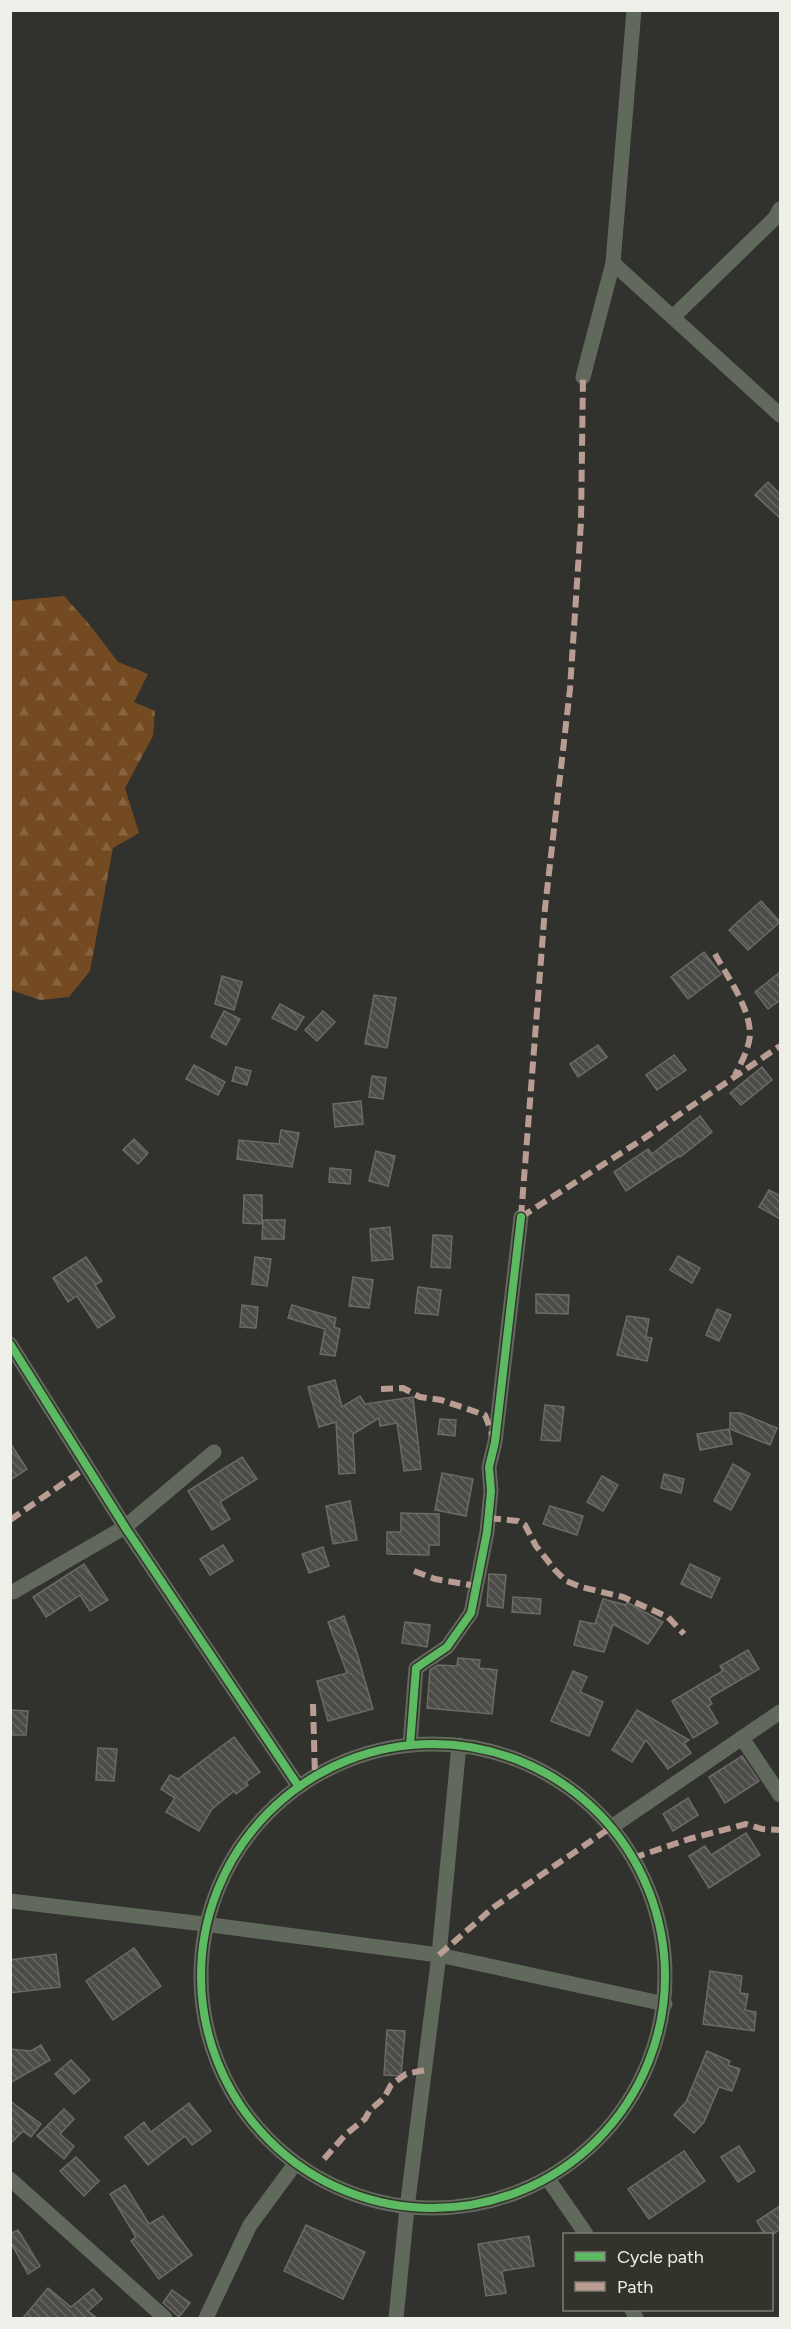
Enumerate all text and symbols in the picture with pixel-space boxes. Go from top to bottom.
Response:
legend [563,2233,773,2311]
text: Cycle path [617,2246,704,2268]
text: Path [617,2276,653,2298]

